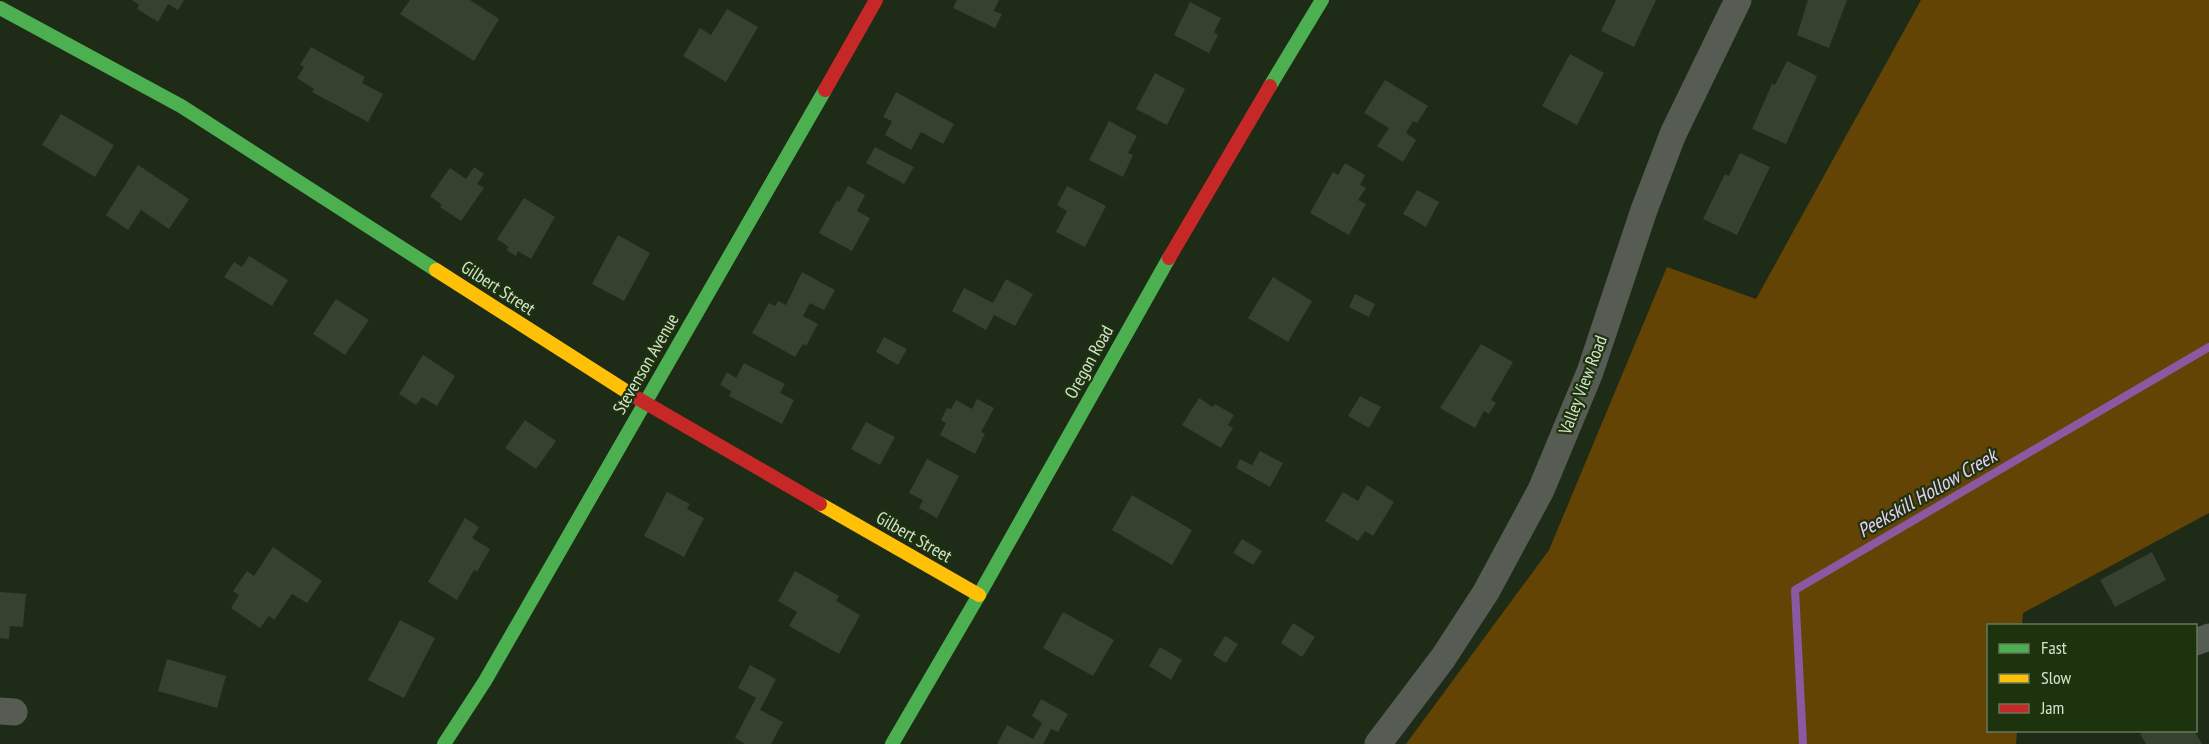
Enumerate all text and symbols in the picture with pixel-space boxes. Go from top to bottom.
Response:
street label: Gilbert Street [457,255,540,320]
street label: Stevenson Avenue [607,309,684,418]
street label: Oregon Road [1059,321,1118,402]
street label: Valley View Road [1553,332,1612,439]
water label: Peekskill Hollow Creek [1853,442,2003,543]
street label: Gilbert Street [872,506,956,567]
legend [1987,624,2197,732]
text: Fast [2041,636,2067,659]
text: Slow [2041,666,2072,689]
text: Jam [2040,696,2064,719]

